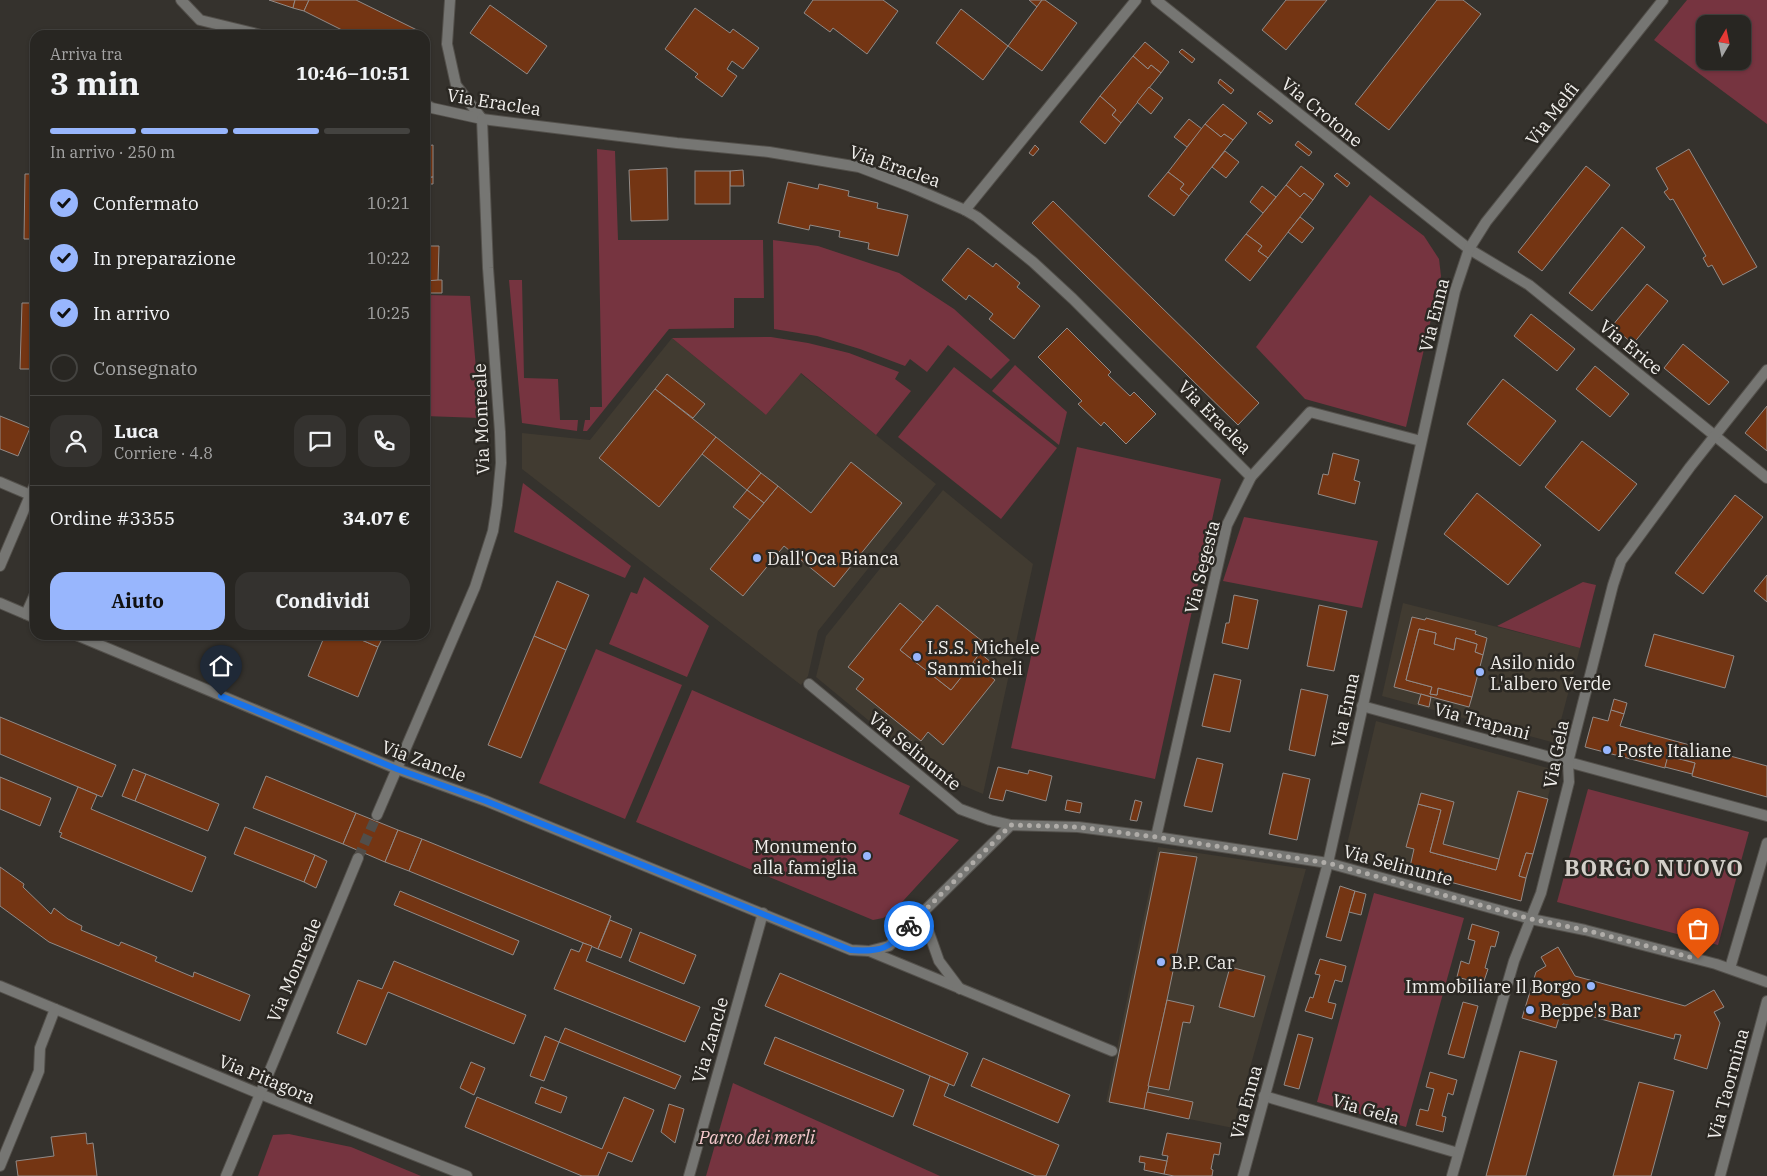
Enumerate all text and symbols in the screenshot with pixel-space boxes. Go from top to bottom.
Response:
north arrow [1696,15,1751,70]
map controls [1696,15,1751,70]
text: Arriva tra [50,44,122,64]
text: 10:46–10:51 [296,61,410,85]
text: 3 min [50,62,140,104]
street label: Via Crotone [1277,72,1367,152]
street label: Via Melfi [1520,78,1584,150]
street label: Via Eraclea [445,83,543,121]
street label: Via Eraclea [846,140,944,192]
text: In arrivo · 250 m [50,142,175,162]
icon: check [50,189,78,217]
text: Confermato [93,191,199,215]
text: 10:21 [367,193,410,213]
icon: check [50,244,78,272]
text: In preparazione [93,246,236,270]
text: 10:22 [367,248,410,268]
street label: Via Enna [1414,275,1454,354]
icon: check [50,299,78,327]
text: In arrivo [93,301,170,325]
text: 10:25 [367,303,410,323]
street label: Via Erice [1595,314,1667,380]
text: Consegnato [93,356,198,380]
street label: Via Monreale [468,363,494,475]
street label: Via Eraclea [1173,375,1257,459]
button: person [50,415,102,467]
button: chat [294,415,346,467]
button: phone [358,415,410,467]
text: Luca [114,419,159,443]
text: Corriere · 4.8 [114,443,213,463]
text: Ordine #3355 [50,506,175,530]
text: 34.07 € [343,506,410,530]
street label: Via Segesta [1179,518,1225,616]
place label: Dall'Oca Bianca [767,547,899,570]
marker: Dall'Oca Bianca [751,552,763,564]
button: Aiuto [50,572,225,630]
button: Condividi [235,572,410,630]
place label: I.S.S. Michele Sanmicheli [927,636,1040,680]
pin [200,645,242,696]
marker: I.S.S. Michele Sanmicheli [911,651,923,663]
place label: Asilo nido L'albero Verde [1490,651,1611,695]
icon: home [207,652,235,680]
marker: Asilo nido L'albero Verde [1474,666,1486,678]
street label: Via Enna [1326,670,1364,749]
street label: Via Trapani [1431,697,1533,745]
street label: Via Selinunte [864,707,966,795]
street label: Via Gela [1538,718,1574,790]
street label: Via Zancle [379,735,469,787]
place label: Poste Italiane [1617,739,1731,762]
marker: Poste Italiane [1601,744,1613,756]
place label: Monumento alla famiglia [753,835,857,879]
street label: Via Selinunte [1341,839,1455,891]
marker: Monumento alla famiglia [861,850,873,862]
district label: BORGO NUOVO [1564,853,1744,882]
courier [884,901,934,951]
pin [1677,908,1719,959]
icon: bike [895,912,923,940]
street label: Via Monreale [262,914,326,1026]
icon: bag [1684,915,1712,943]
place label: B.P. Car [1171,951,1234,974]
marker: B.P. Car [1155,956,1167,968]
place label: Immobiliare Il Borgo [1405,975,1581,998]
marker: Immobiliare Il Borgo [1585,980,1597,992]
street label: Via Zancle [687,994,733,1086]
place label: Beppe's Bar [1540,999,1640,1022]
marker: Beppe's Bar [1524,1004,1536,1016]
street label: Via Taormina [1702,1026,1754,1142]
street label: Via Pitagora [215,1049,319,1109]
street label: Via Enna [1225,1062,1267,1142]
street label: Via Gela [1330,1088,1403,1130]
park label: Parco dei merli [698,1126,816,1149]

